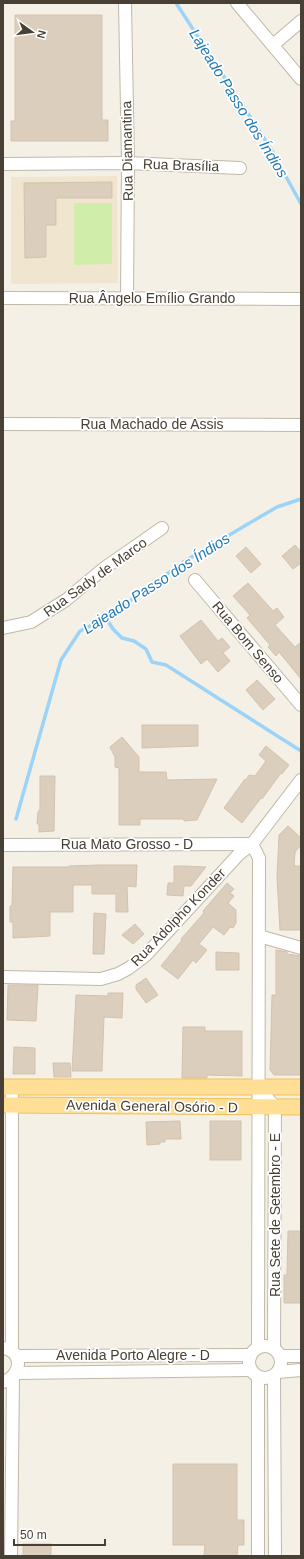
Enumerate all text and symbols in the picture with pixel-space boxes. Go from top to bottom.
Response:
north arrow [12,12,52,52]
water label: Lajeado Passo dos Índios [186,26,292,181]
text: N [35,29,48,40]
street label: Rua Diamantina [118,100,136,201]
street label: Rua Brasília [143,156,220,174]
street label: Rua Ângelo Emílio Grando [69,290,235,306]
street label: Rua Machado de Assis [80,416,224,432]
water label: Lajeado Passo dos Índios [79,529,233,637]
street label: Rua Sady de Marco [40,534,150,620]
street label: Rua Bom Senso [209,598,287,686]
street label: Rua Mato Grosso - D [61,836,193,852]
street label: Rua Adolpho Konder [127,865,229,969]
street label: Avenida General Osório - D [66,1097,238,1115]
street label: Rua Sete de Setembro - E [267,1133,283,1297]
street label: Avenida Porto Alegre - D [56,1347,210,1363]
scale bar [14,1521,105,1547]
text: 50 m [20,1528,47,1542]

